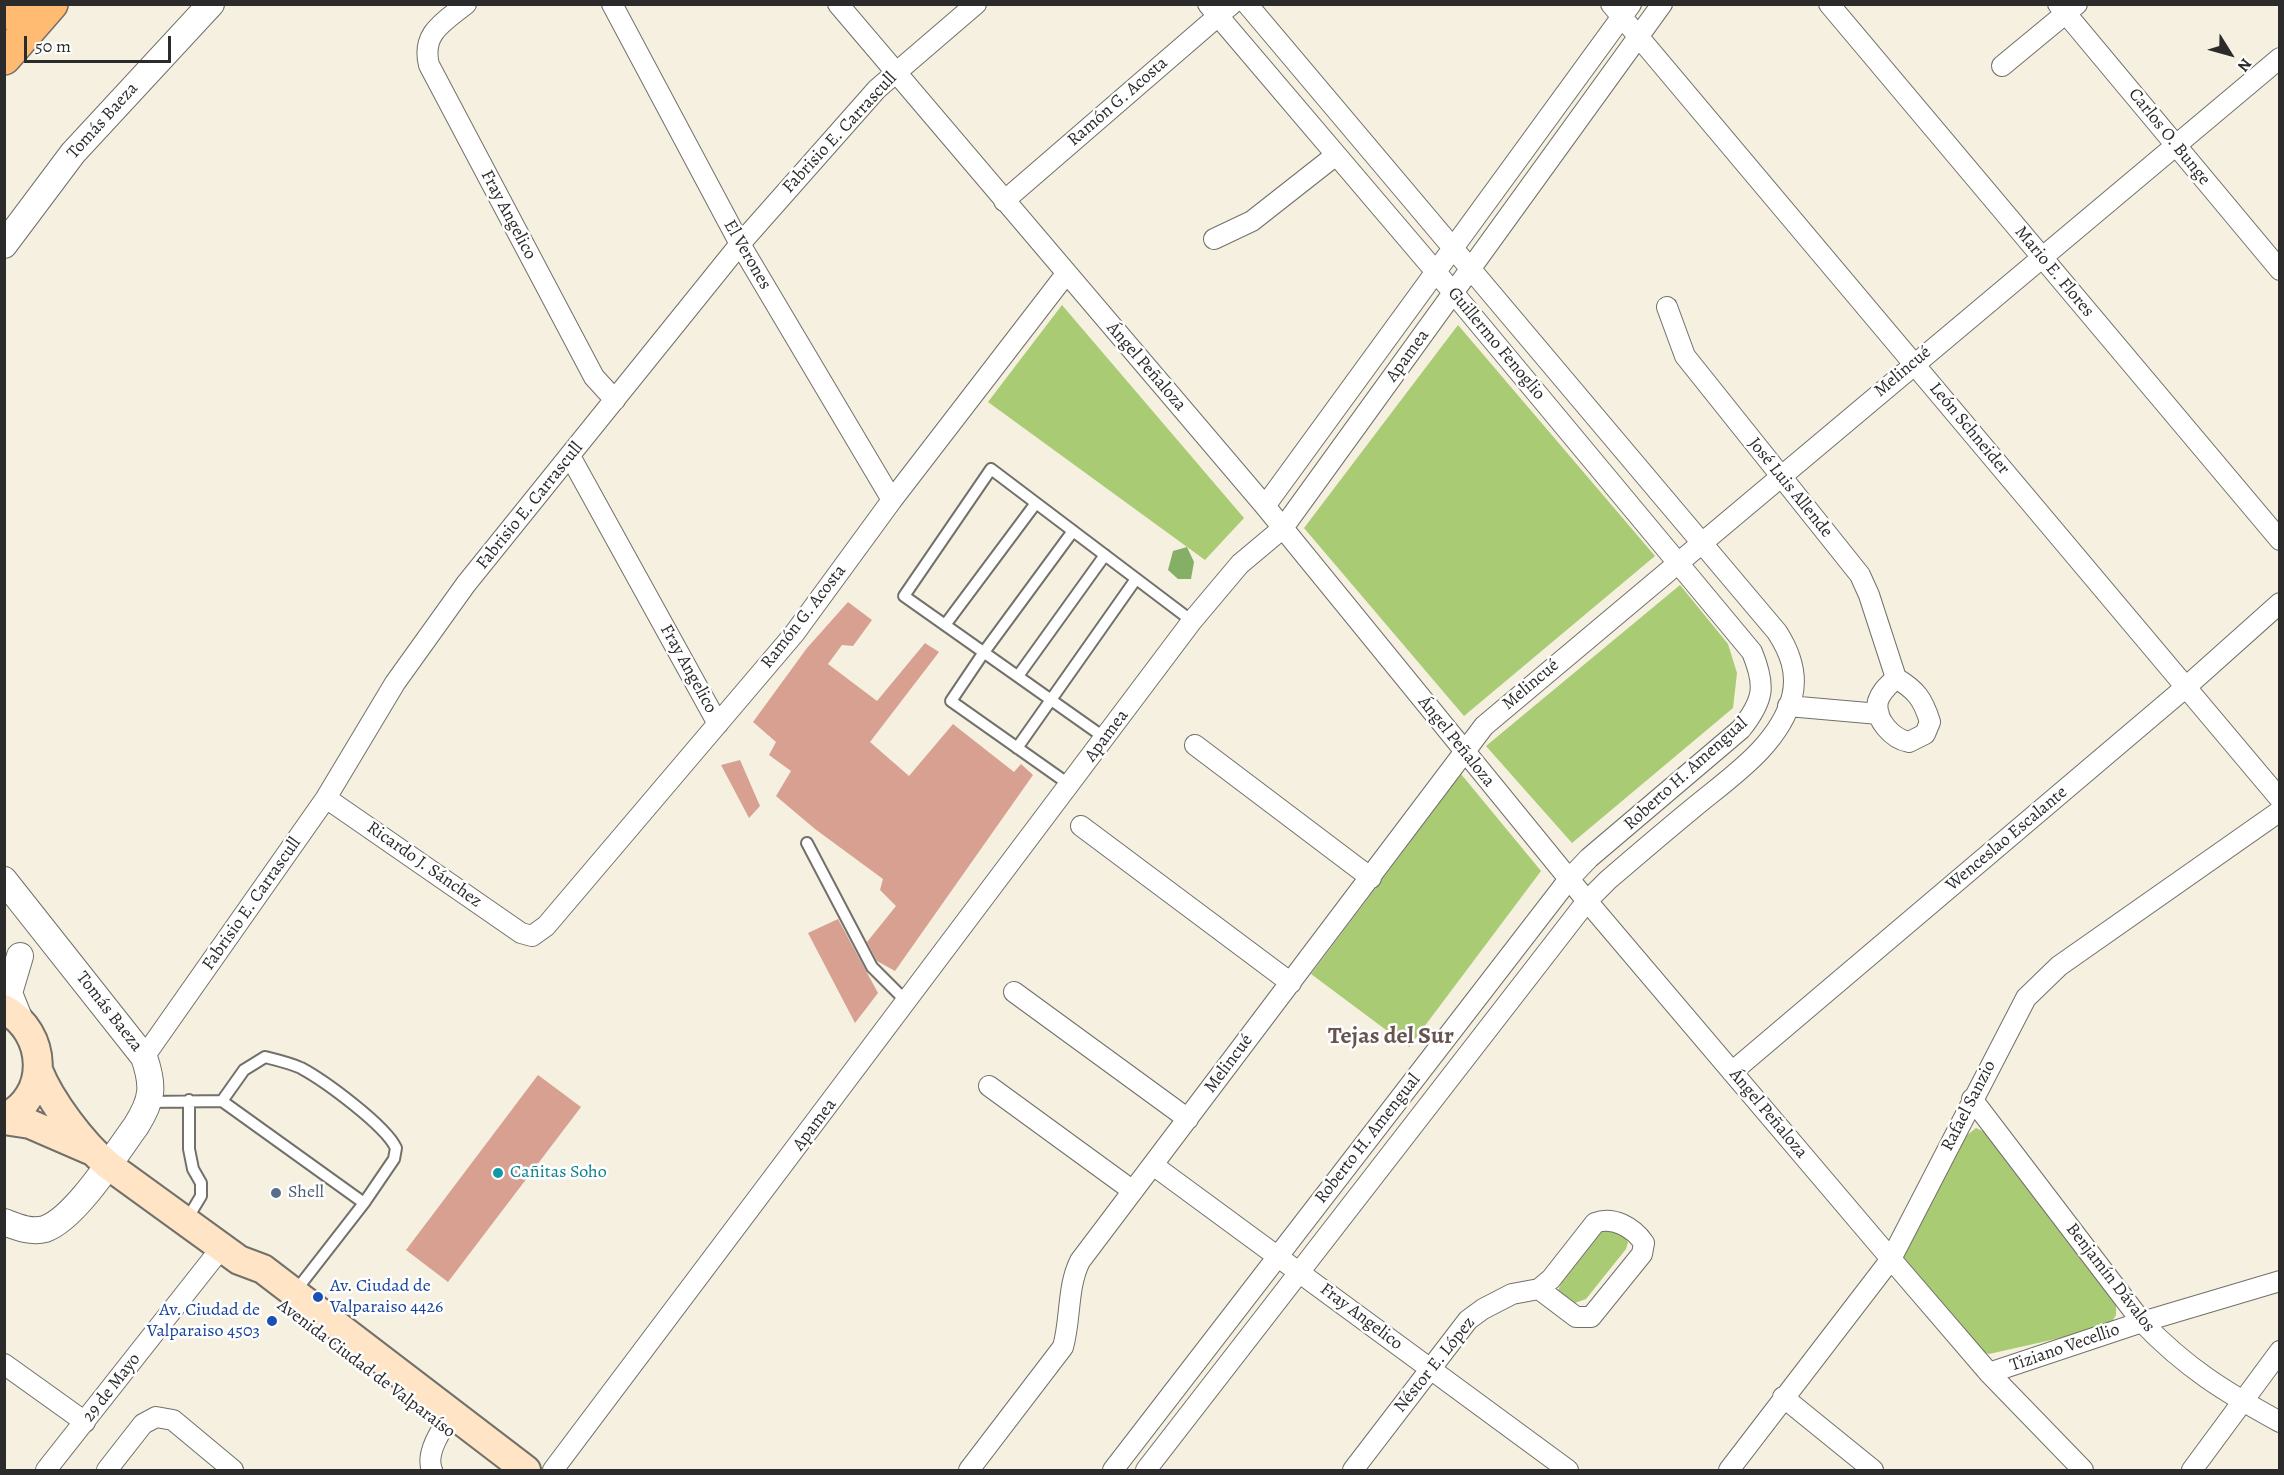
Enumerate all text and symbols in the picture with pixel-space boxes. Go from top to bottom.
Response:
scale bar [27,24,174,62]
north arrow [2200,24,2260,84]
text: 50 m [35,34,71,58]
street label: Ramón G. Acosta [1064,53,1172,151]
text: N [2232,54,2257,76]
street label: Fabrisio E. Carrascull [778,68,902,198]
street label: Tomás Baeza [63,78,143,164]
street label: Carlos O. Bunge [2123,84,2215,190]
street label: Fray Angelico [475,167,541,263]
street label: El Verones [718,216,776,294]
street label: Mario E. Flores [2010,222,2098,322]
street label: Guillermo Fenoglio [1443,283,1549,405]
street label: Ángel Peñaloza [1102,318,1190,416]
street label: Apamea [1382,326,1434,386]
street label: Melincué [1870,342,1936,402]
street label: León Schneider [1924,379,2014,479]
street label: José Luis Allende [1743,434,1837,542]
street label: Fabrisio E. Carrascull [472,438,588,574]
street label: Ramón G. Acosta [757,561,851,673]
street label: Fray Angelico [655,621,721,717]
street label: Melincué [1498,655,1564,715]
street label: Ángel Peñaloza [1413,692,1499,792]
street label: Apamea [1080,706,1134,766]
street label: Roberto H. Amengual [1620,713,1752,835]
street label: Wenceslao Escalante [1942,782,2072,896]
street label: Ricardo J. Sánchez [362,817,486,913]
street label: Fabrisio E. Carrascull [198,833,306,975]
street label: Tomás Baeza [71,968,147,1056]
district label: Tejas del Sur [1328,1023,1454,1051]
street label: Melincué [1200,1030,1258,1098]
street label: Rafael Sanzio [1937,1057,2001,1155]
street label: Ángel Peñaloza [1724,1065,1812,1163]
street label: Roberto H. Amengual [1311,1070,1425,1208]
street label: Apamea [788,1095,842,1155]
place label: Cañitas Soho [510,1162,607,1184]
marker: Cañitas Soho [491,1166,505,1180]
place label: Shell [288,1182,324,1204]
marker: Shell [269,1186,283,1200]
street label: Benjamín Dávalos [2061,1219,2159,1337]
place label: Av. Ciudad de Valparaiso 4426 [330,1276,443,1318]
street label: Fray Angelico [1315,1279,1407,1355]
marker: Av. Ciudad de Valparaiso 4426 [311,1290,325,1304]
street label: Avenida Ciudad de Valparaíso [273,1295,459,1443]
place label: Av. Ciudad de Valparaiso 4503 [147,1300,260,1342]
street label: Néstor E. López [1390,1313,1480,1417]
marker: Av. Ciudad de Valparaiso 4503 [265,1314,279,1328]
street label: Tiziano Vecellio [2007,1319,2123,1377]
street label: 29 de Mayo [78,1349,146,1427]

